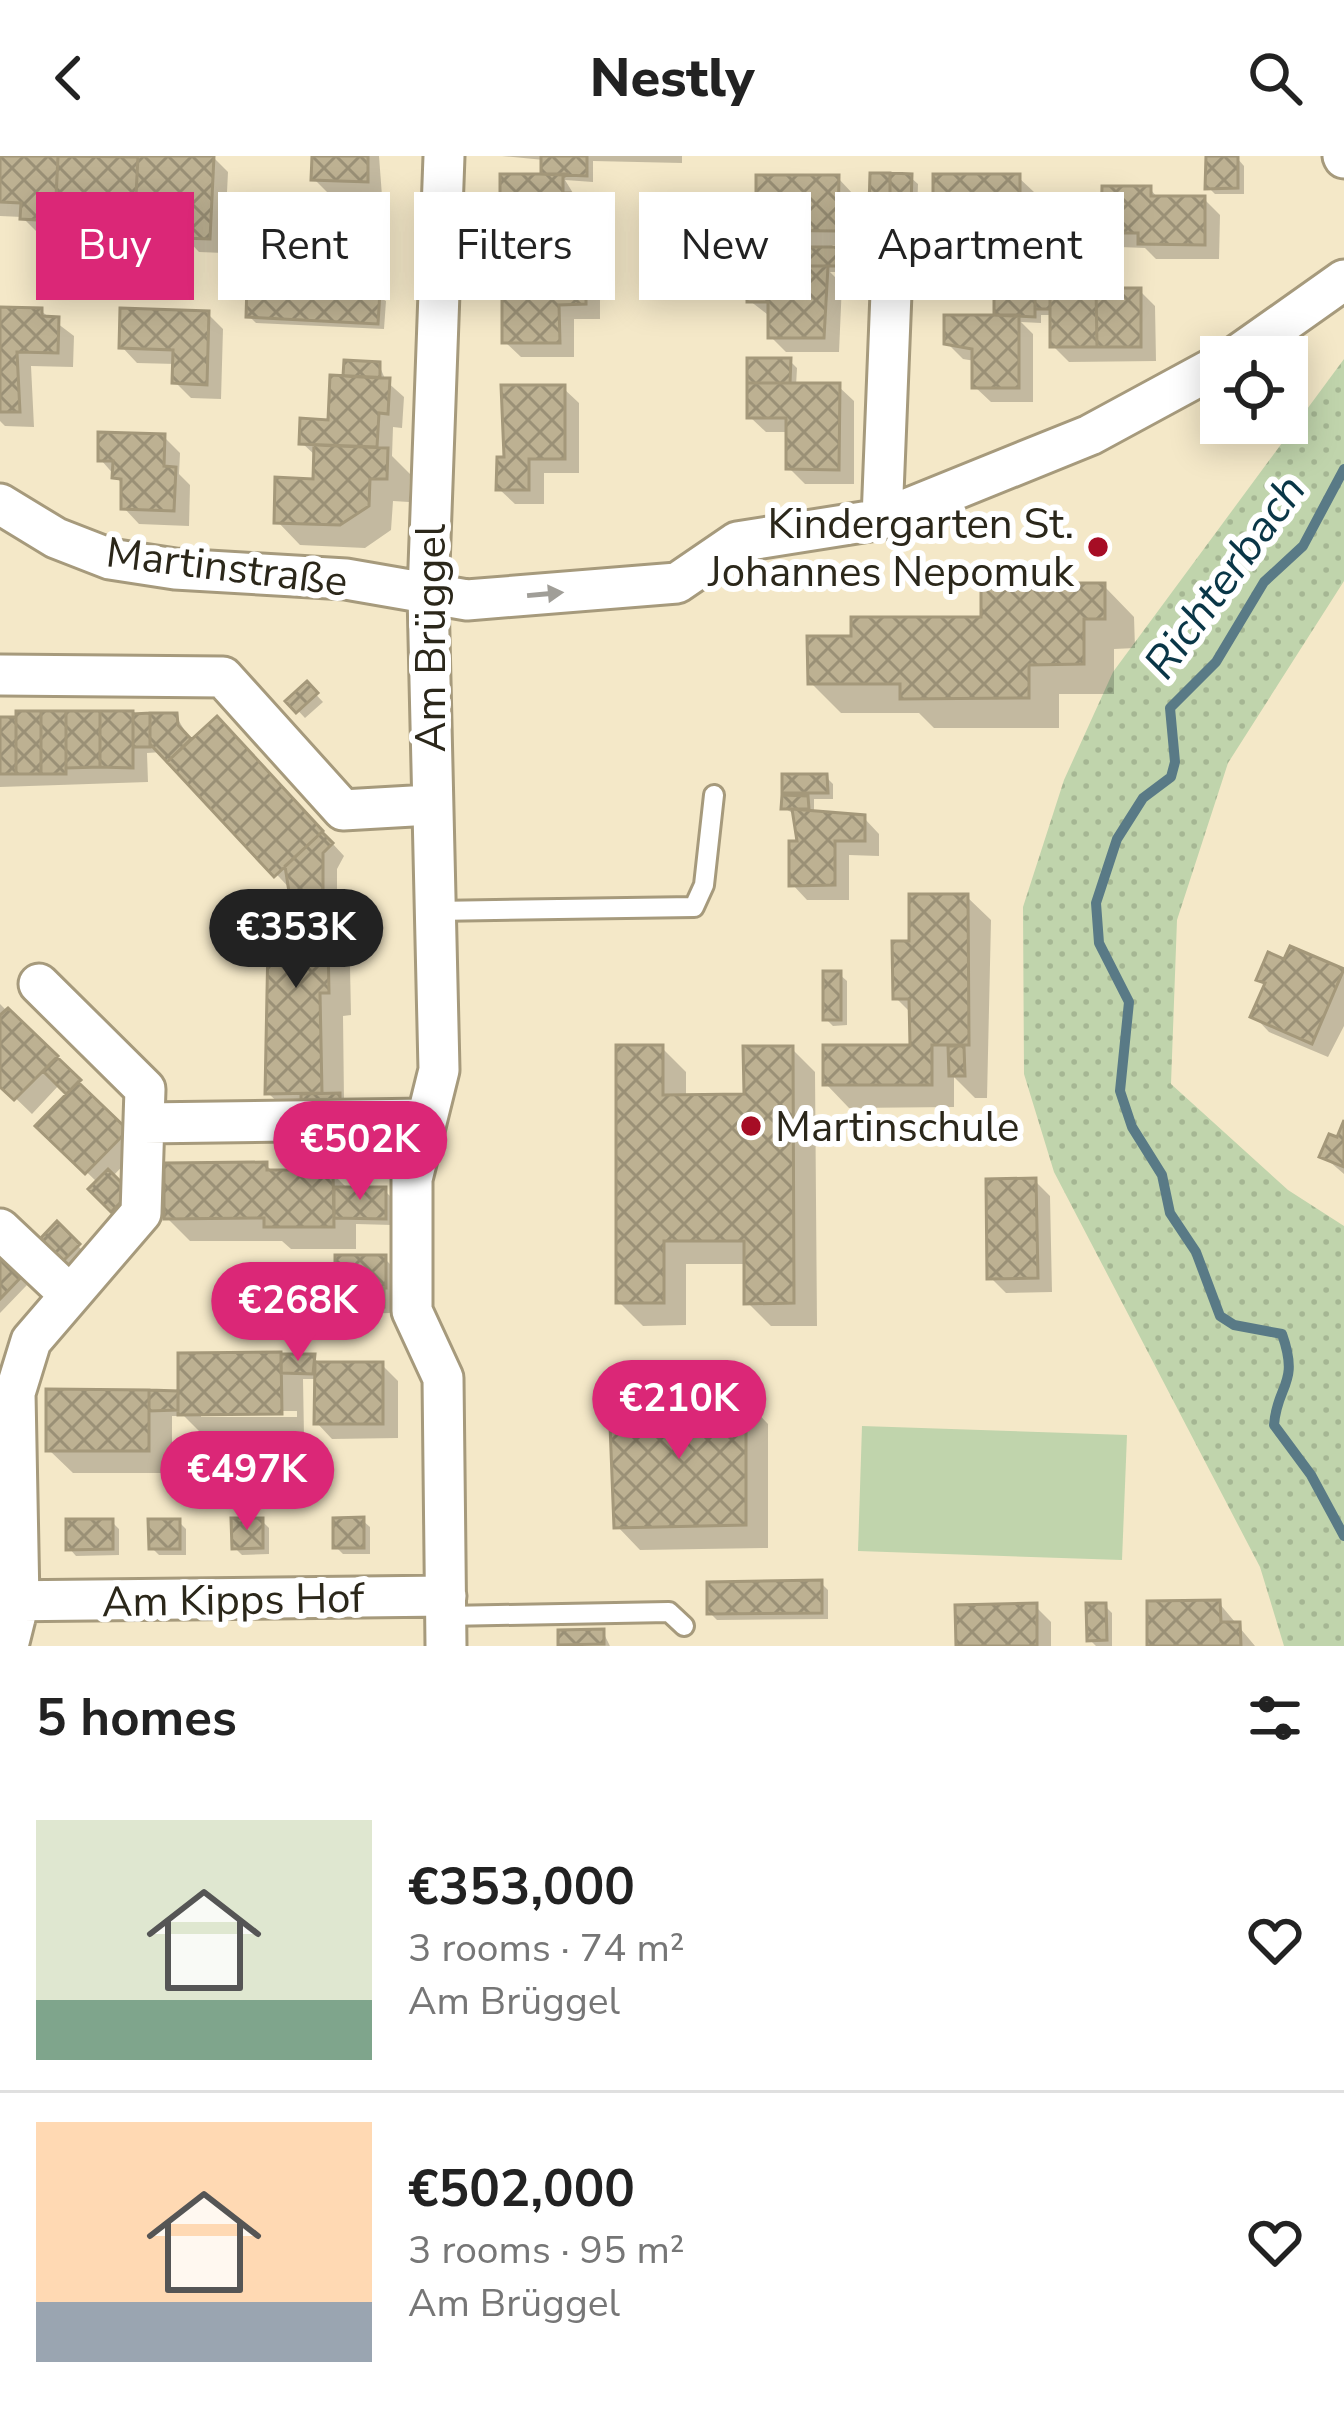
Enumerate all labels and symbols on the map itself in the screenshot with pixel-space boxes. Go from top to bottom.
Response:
water label: Richterbach [1130,462,1320,691]
place label: Kindergarten St. Johannes Nepomuk [707,496,1075,601]
street label: Am Brüggel [403,523,460,752]
street label: Martinstraße [103,524,351,611]
marker: Kindergarten St. Johannes Nepomuk [1085,534,1111,560]
one-way arrow [527,584,564,603]
pin: €353K [212,889,380,991]
place label: Martinschule [775,1099,1019,1156]
pin: €502K [276,1101,444,1203]
marker: Martinschule [738,1113,764,1139]
pin: €268K [214,1262,382,1364]
pin: €210K [595,1360,763,1462]
pin: €497K [163,1431,331,1533]
street label: Am Kipps Hof [101,1570,366,1631]

